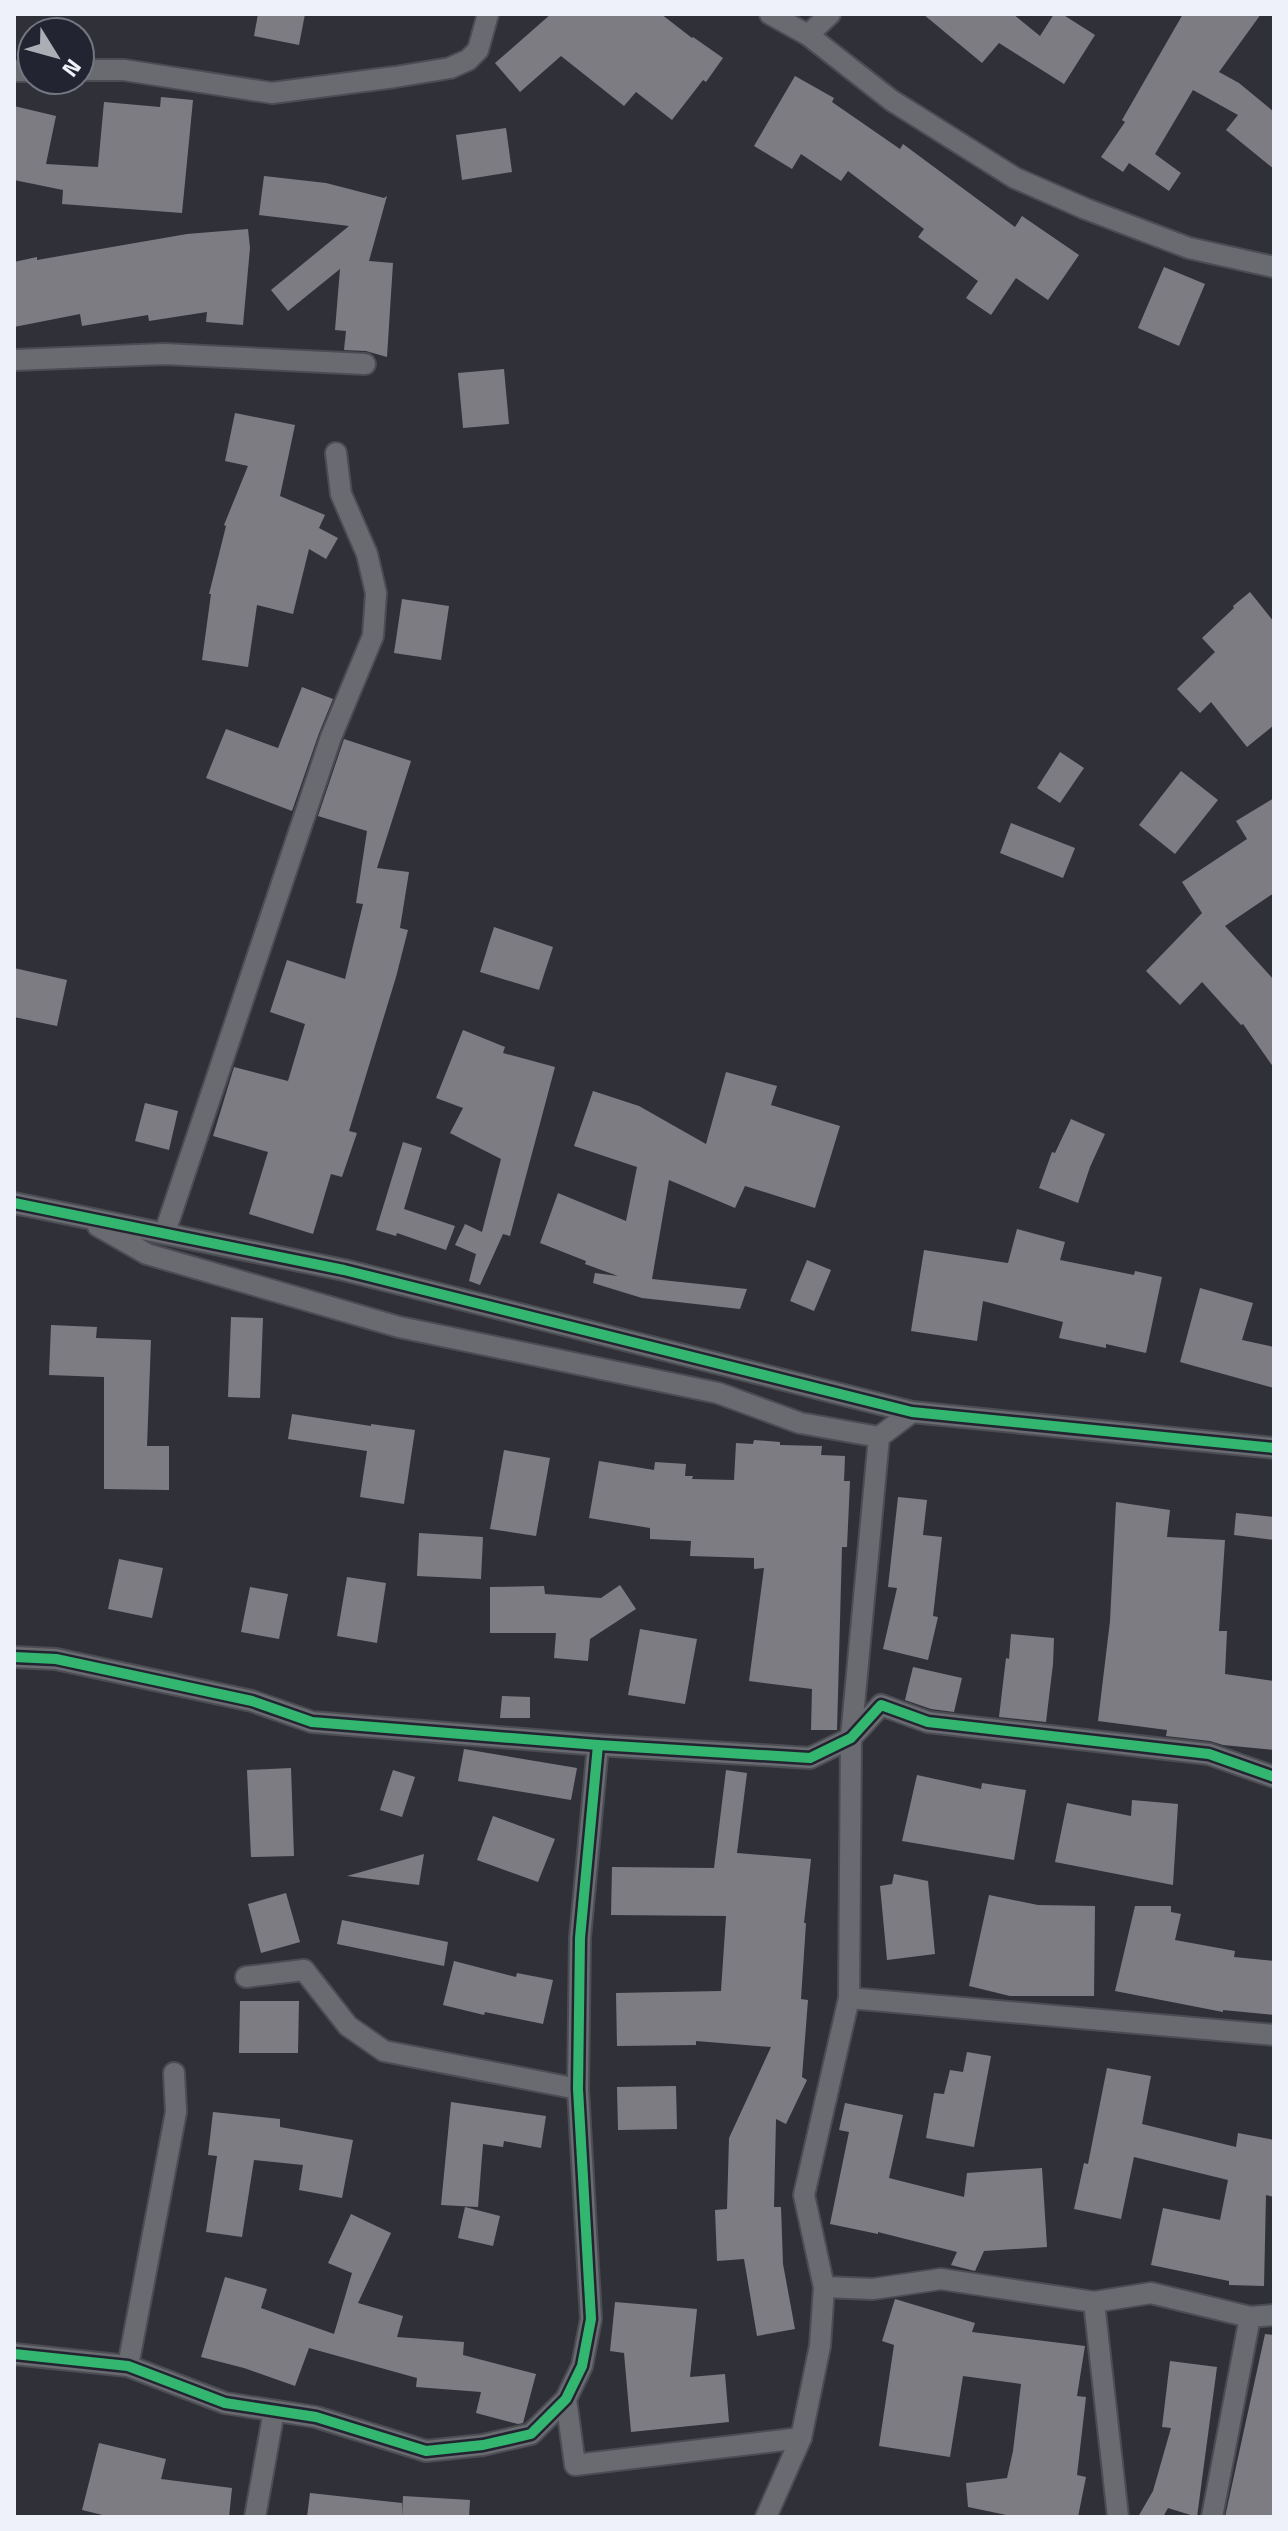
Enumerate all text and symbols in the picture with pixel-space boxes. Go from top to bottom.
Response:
north arrow [16,16,96,96]
text: N [54,52,90,84]

